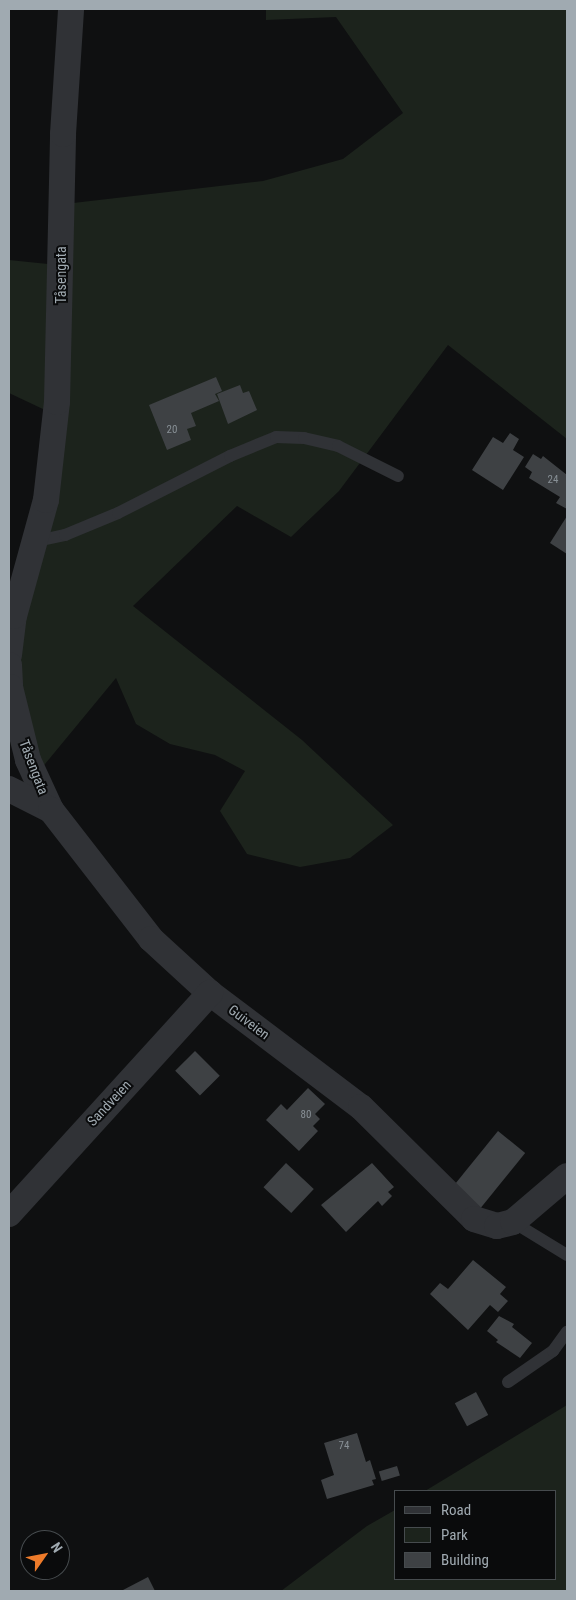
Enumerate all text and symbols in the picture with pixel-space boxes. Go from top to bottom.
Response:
street label: Tåsengata [53,246,69,304]
house number: 20 [167,423,177,437]
house number: 24 [548,473,558,487]
street label: Tåsengata [16,737,52,797]
street label: Guiveien [225,1001,273,1043]
street label: Sandveien [84,1077,134,1129]
house number: 80 [301,1108,311,1122]
house number: 74 [339,1439,349,1453]
legend [394,1490,556,1580]
text: Road [441,1501,471,1519]
text: Park [441,1526,468,1544]
north arrow [20,1530,70,1580]
text: N [48,1539,66,1555]
text: Building [441,1551,489,1569]

